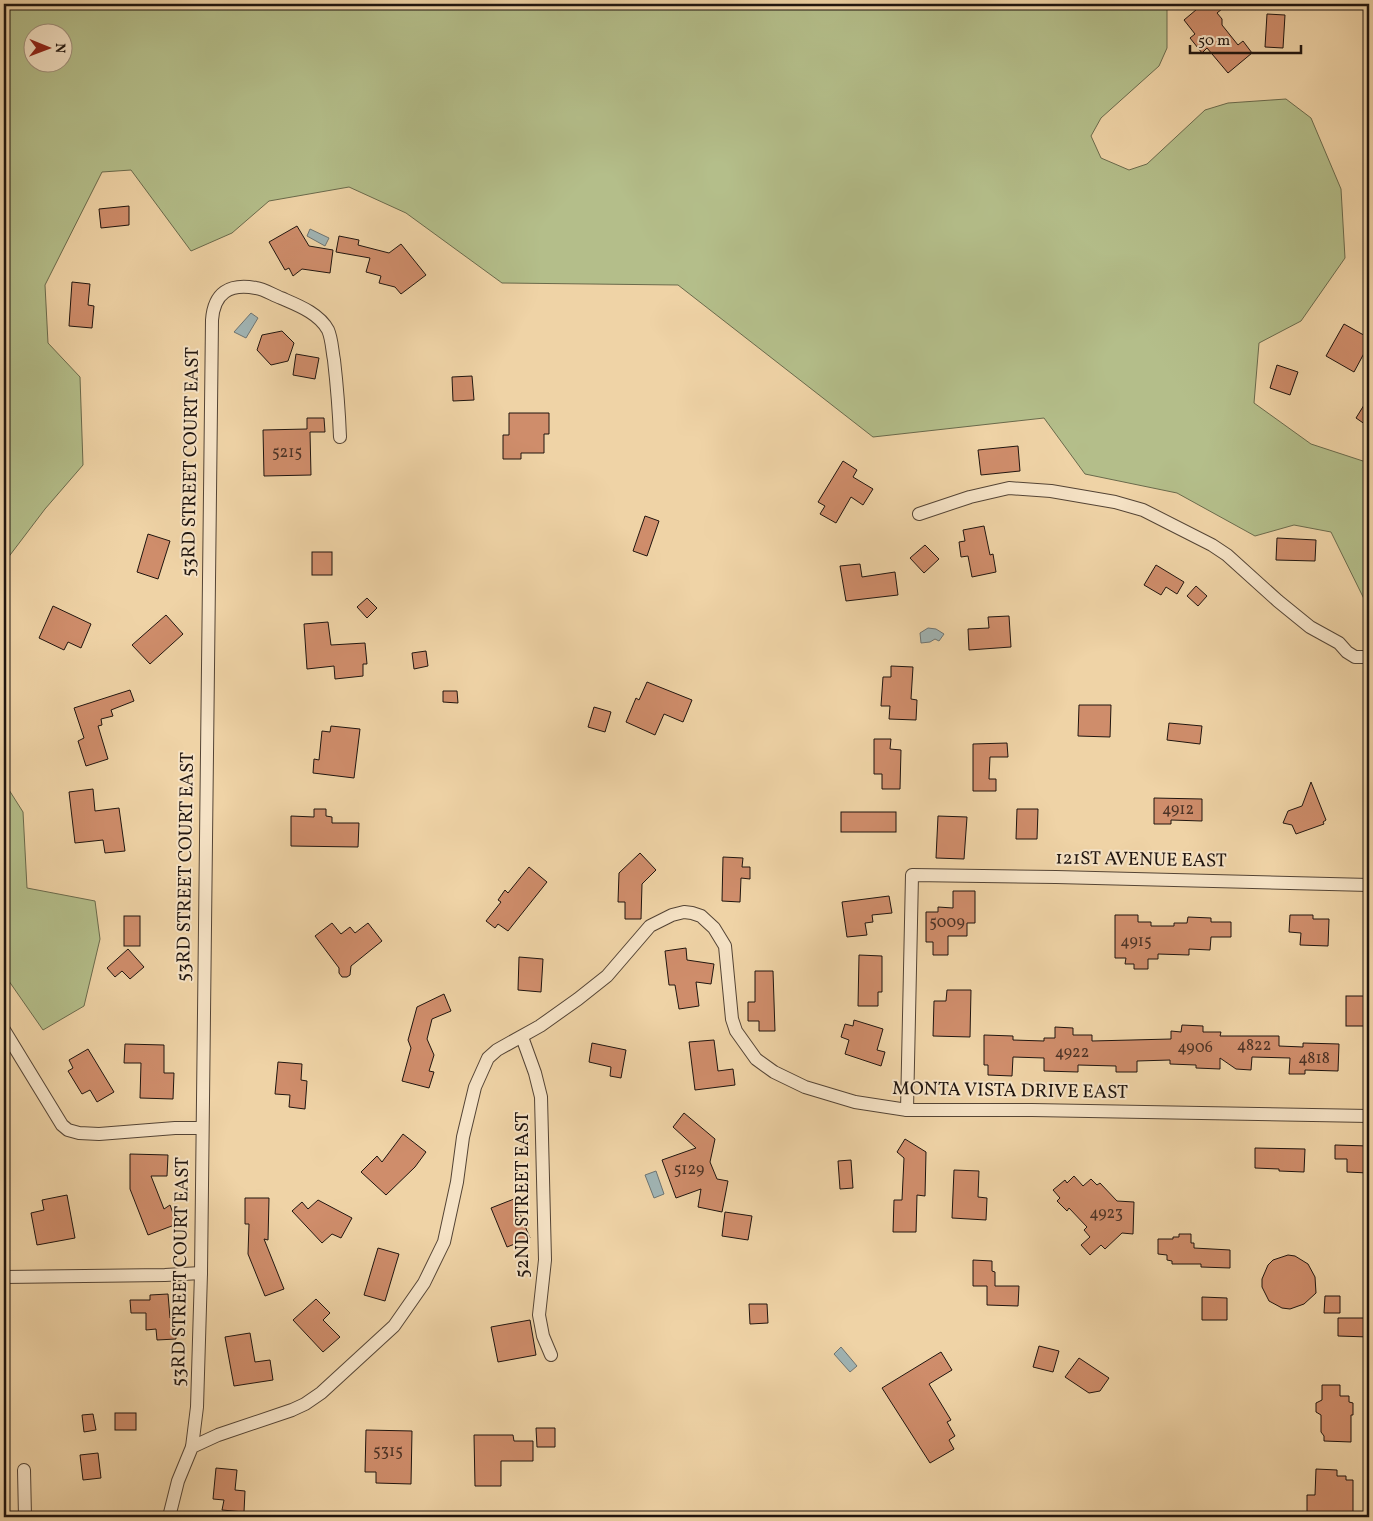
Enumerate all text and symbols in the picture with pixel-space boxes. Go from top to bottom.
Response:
north arrow [22,22,72,72]
scale bar [1190,22,1302,54]
text: 50 m [1198,31,1230,52]
text: N [50,43,69,53]
street label: 53RD STREET COURT EAST [176,347,206,577]
house number: 5215 [272,442,302,464]
street label: 53RD STREET COURT EAST [171,752,201,982]
house number: 4912 [1162,799,1194,821]
street label: 121ST AVENUE EAST [1055,846,1227,874]
house number: 5009 [929,912,965,934]
house number: 4915 [1120,931,1152,953]
house number: 4822 [1237,1035,1271,1057]
house number: 4906 [1177,1037,1213,1059]
house number: 4922 [1055,1042,1089,1064]
house number: 4818 [1298,1048,1330,1070]
street label: MONTA VISTA DRIVE EAST [892,1076,1128,1106]
street label: 52ND STREET EAST [510,1112,536,1278]
street label: 53RD STREET COURT EAST [166,1157,196,1387]
house number: 5129 [674,1159,704,1181]
house number: 4923 [1089,1203,1123,1225]
house number: 5315 [373,1441,403,1463]

